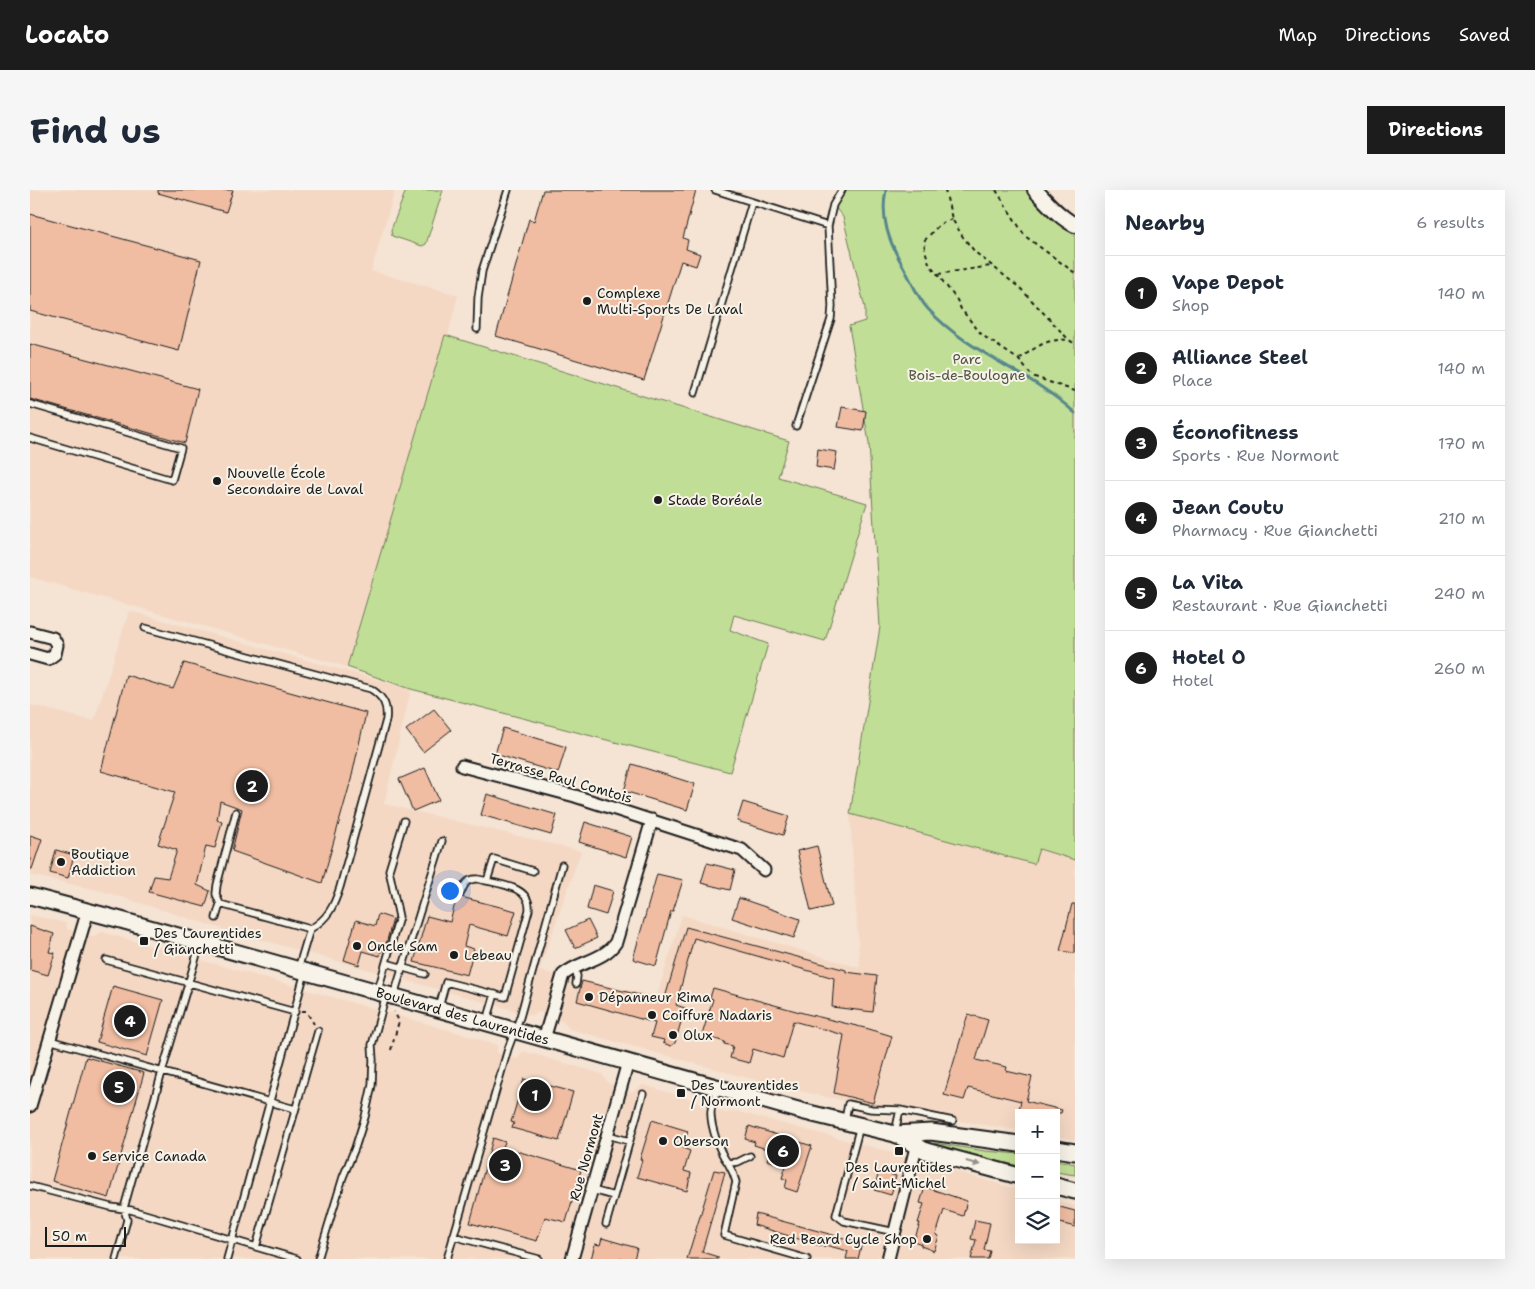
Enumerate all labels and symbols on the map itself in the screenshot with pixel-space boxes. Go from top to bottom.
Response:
place label: Complexe Multi-Sports De Laval [597,284,744,318]
marker: Complexe Multi-Sports De Laval [581,295,593,307]
park label: Parc Bois-de-Boulogne [908,350,1026,384]
place label: Nouvelle École Secondaire de Laval [227,464,364,498]
marker: Nouvelle École Secondaire de Laval [211,475,223,487]
place label: Stade Boréale [668,491,762,509]
marker: Stade Boréale [652,494,664,506]
street label: Terrasse Paul Comtois [488,749,635,807]
pin: 2 [236,767,268,805]
place label: Boutique Addiction [71,845,136,879]
marker: Boutique Addiction [55,856,67,868]
your location [437,878,463,904]
place label: Des Laurentides / Gianchetti [154,924,262,958]
marker: Des Laurentides / Gianchetti [138,935,150,947]
place label: Oncle Sam [367,937,438,955]
marker: Oncle Sam [351,940,363,952]
place label: Lebeau [464,946,512,964]
marker: Lebeau [448,949,460,961]
street label: Boulevard des Laurentides [374,983,552,1049]
place label: Dépanneur Rima [599,988,711,1006]
marker: Dépanneur Rima [583,991,595,1003]
pin: 4 [114,1002,146,1040]
place label: Coiffure Nadaris [662,1006,772,1024]
marker: Coiffure Nadaris [646,1009,658,1021]
place label: Olux [683,1026,713,1044]
marker: Olux [667,1029,679,1041]
pin: 5 [103,1068,135,1106]
pin: 1 [519,1076,551,1114]
place label: Des Laurentides / Normont [691,1076,799,1110]
marker: Des Laurentides / Normont [675,1087,687,1099]
street label: Rue Normont [565,1111,607,1203]
place label: Oberson [673,1132,729,1150]
pin: 6 [767,1132,799,1170]
marker: Oberson [657,1135,669,1147]
marker: Des Laurentides / Saint-Michel [893,1145,905,1157]
pin: 3 [489,1146,521,1184]
place label: Service Canada [102,1147,207,1165]
marker: Service Canada [86,1150,98,1162]
place label: Des Laurentides / Saint-Michel [845,1158,953,1192]
one-way arrow [965,1160,980,1168]
scale bar [45,1224,126,1247]
place label: Red Beard Cycle Shop [770,1230,917,1248]
marker: Red Beard Cycle Shop [921,1233,933,1245]

